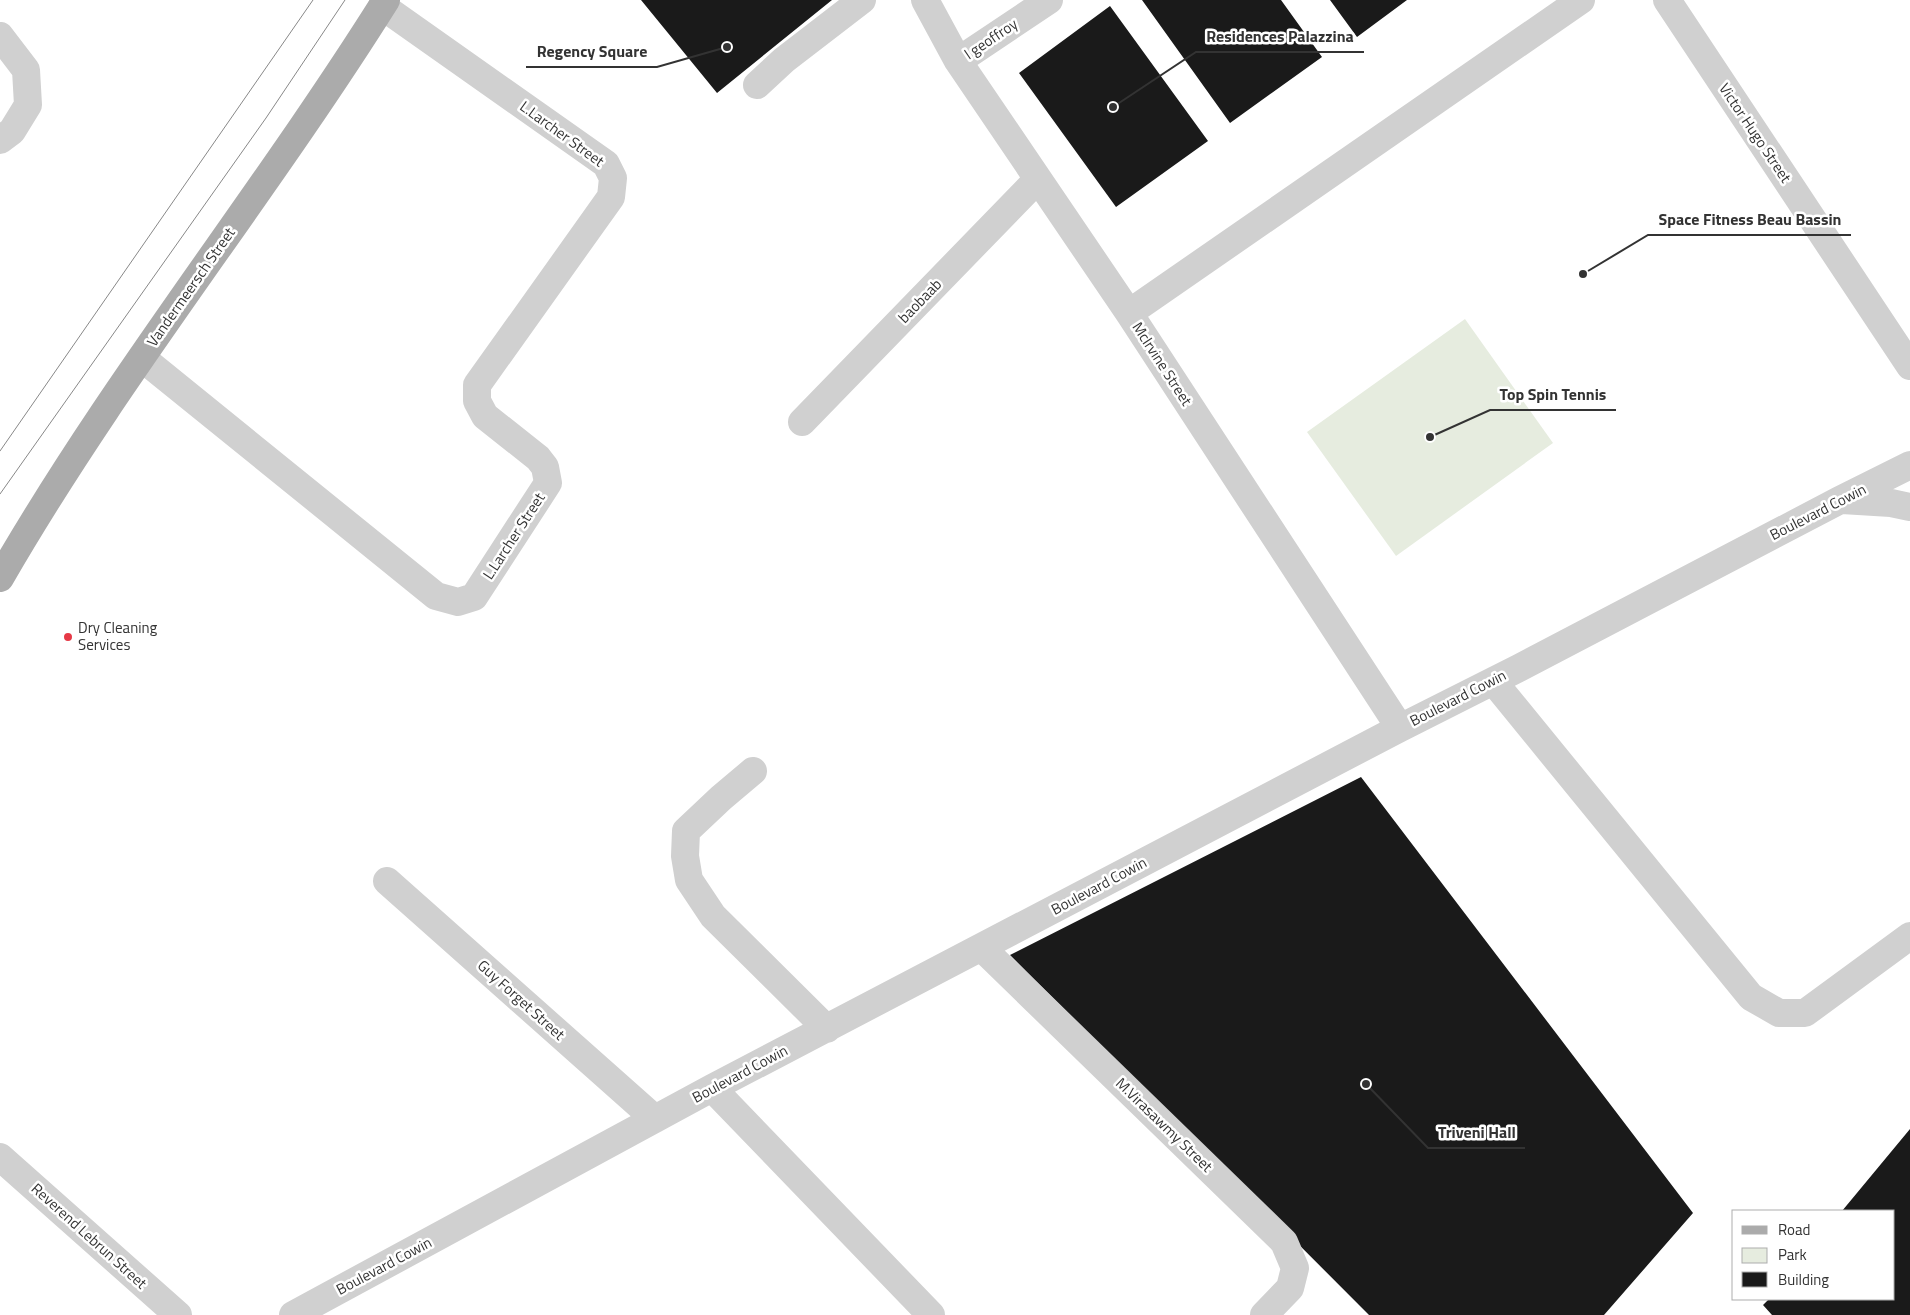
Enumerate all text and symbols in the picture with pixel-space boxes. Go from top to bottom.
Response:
street label: l geoffroy [959,12,1022,65]
callout: Residences Palazzina [1196,21,1364,52]
text: Residences Palazzina [1206,24,1354,48]
callout: Regency Square [526,36,657,67]
text: Regency Square [537,39,647,63]
street label: Victor Hugo Street [1713,78,1798,188]
street label: L.Larcher Street [515,95,610,173]
callout: Space Fitness Beau Bassin [1648,204,1851,235]
text: Space Fitness Beau Bassin [1659,207,1841,231]
street label: Vandermeersch Street [141,222,241,351]
street label: baobaab [893,273,947,328]
street label: Mclrvine Street [1127,317,1199,411]
callout: Top Spin Tennis [1490,379,1616,410]
text: Top Spin Tennis [1500,382,1606,406]
street label: Boulevard Cowin [1766,477,1870,546]
street label: L.Larcher Street [477,487,551,584]
place label: Dry Cleaning Services [78,616,158,656]
marker: Dry Cleaning Services [62,631,74,643]
street label: Boulevard Cowin [1406,663,1510,732]
street label: Boulevard Cowin [1047,851,1151,920]
street label: Guy Forget Street [472,954,571,1046]
street label: Boulevard Cowin [688,1039,792,1108]
street label: M.Virasawmy Street [1111,1072,1219,1178]
callout: Triveni Hall [1428,1117,1525,1148]
text: Triveni Hall [1438,1120,1516,1144]
street label: Reverend Lebrun Street [26,1177,153,1294]
legend [1732,1210,1895,1300]
text: Road [1778,1218,1810,1241]
street label: Boulevard Cowin [332,1231,436,1300]
text: Park [1778,1243,1807,1266]
text: Building [1778,1268,1829,1291]

